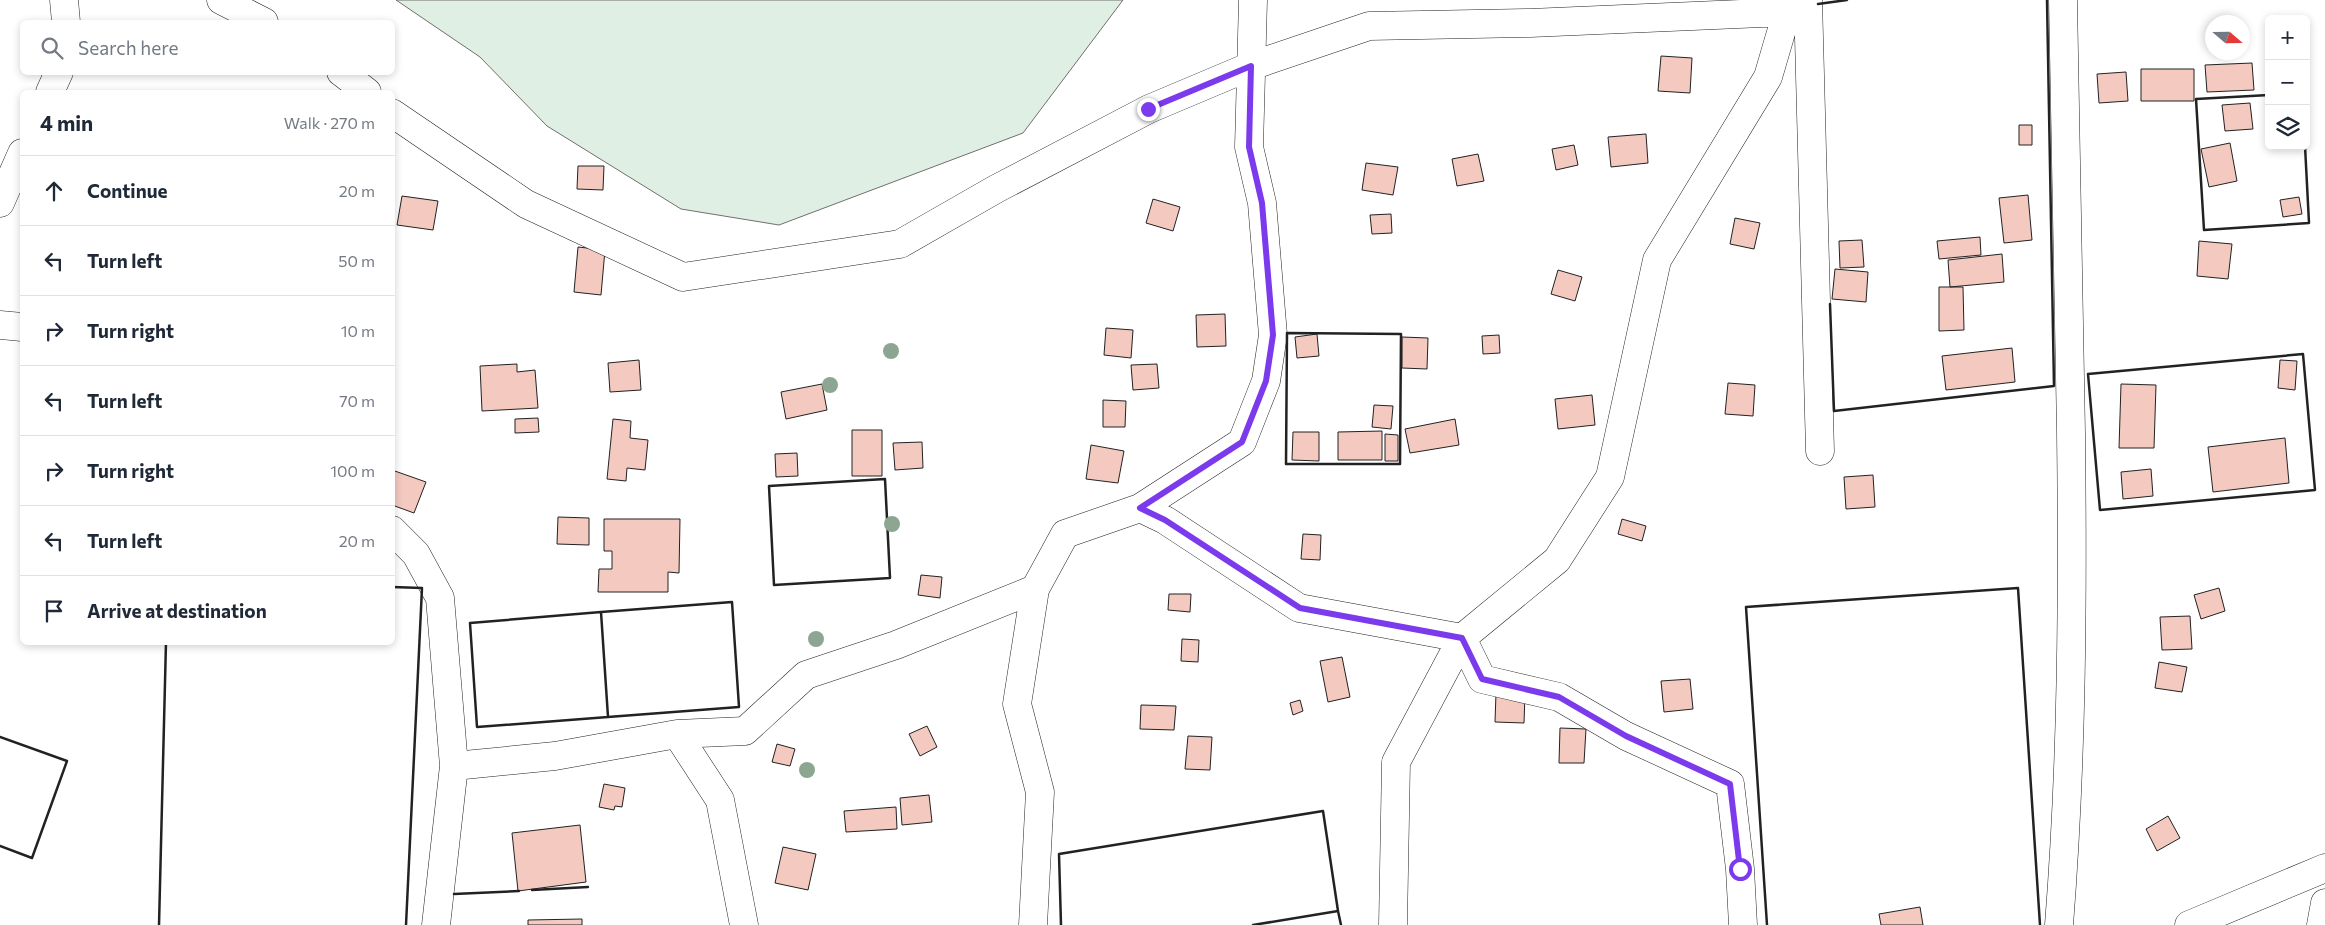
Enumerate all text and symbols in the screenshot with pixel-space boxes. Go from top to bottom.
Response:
north arrow [2205,15,2250,60]
map controls [2265,15,2310,150]
button: + [2265,15,2310,60]
search box [20,20,395,75]
icon: search [38,34,66,62]
text: Search here [78,36,178,59]
button: − [2265,60,2310,105]
route end [1137,98,1160,121]
button: layers [2265,105,2310,150]
text: 4 min [40,110,93,135]
text: Walk · 270 m [284,113,375,132]
icon: ahead [40,177,68,205]
text: Continue [87,179,167,202]
text: 20 m [339,181,375,200]
icon: left [40,247,68,275]
text: Turn left [87,249,162,272]
text: 50 m [338,251,375,270]
icon: right [40,317,68,345]
text: Turn right [87,319,174,342]
text: 10 m [341,321,375,340]
icon: left [40,387,68,415]
text: Turn left [87,389,162,412]
text: 70 m [339,391,375,410]
icon: right [40,457,68,485]
text: Turn right [87,459,174,482]
text: 100 m [330,461,375,480]
icon: left [40,527,68,555]
text: Turn left [87,529,162,552]
text: 20 m [339,531,375,550]
icon: arrive [40,597,68,625]
text: Arrive at destination [87,599,267,622]
route start [1729,858,1752,881]

